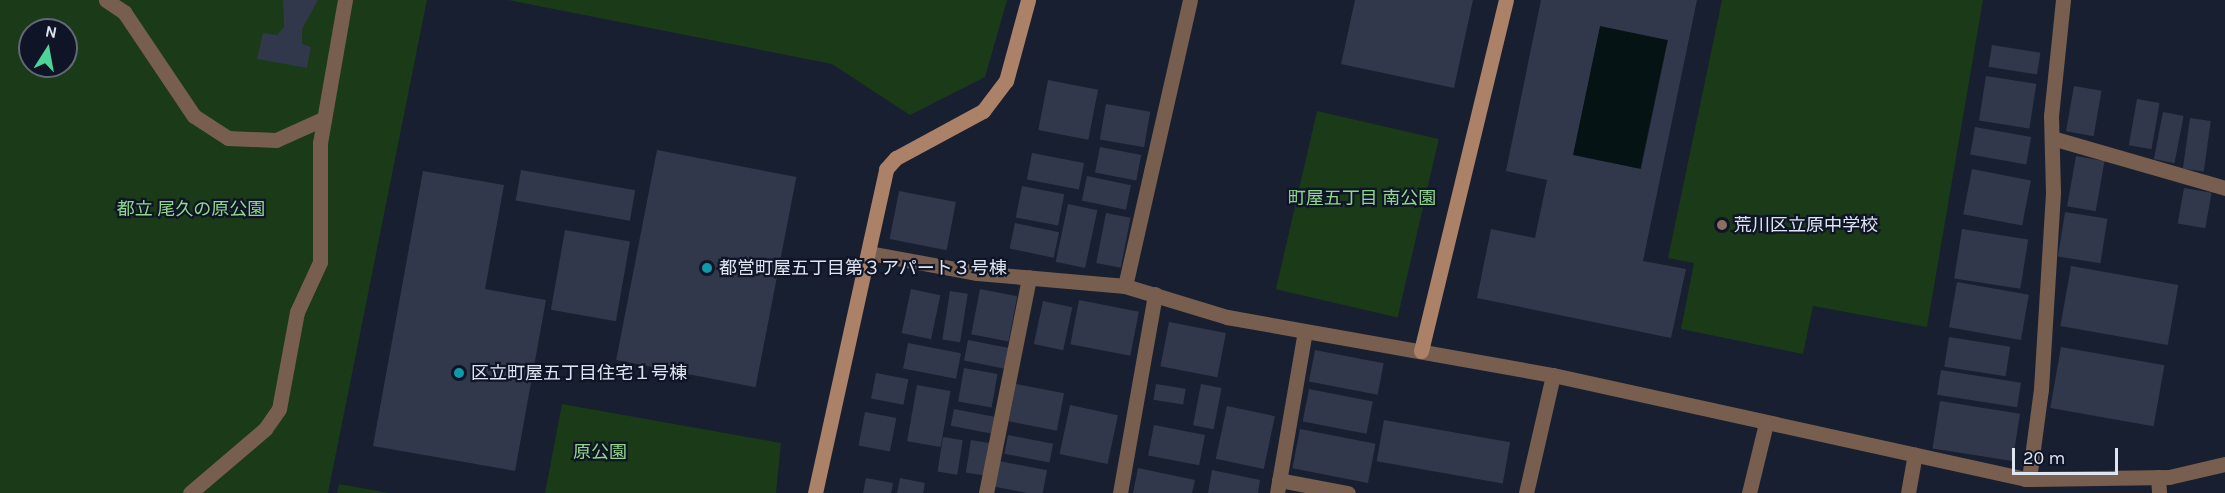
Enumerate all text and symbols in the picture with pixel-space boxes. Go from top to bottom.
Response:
north arrow [18,18,78,78]
text: N [44,21,59,42]
park label: 町屋五丁目 南公園 [1288,187,1436,209]
park label: 都立 尾久の原公園 [117,198,265,220]
place label: 荒川区立原中学校 [1734,214,1878,236]
marker: 荒川区立原中学校 [1715,218,1729,232]
place label: 都営町屋五丁目第３アパート３号棟 [719,257,1007,279]
marker: 都営町屋五丁目第３アパート３号棟 [700,261,714,275]
place label: 区立町屋五丁目住宅１号棟 [471,362,687,384]
marker: 区立町屋五丁目住宅１号棟 [452,366,466,380]
scale bar [2015,436,2122,474]
park label: 原公園 [573,441,627,463]
text: 20 m [2023,447,2065,469]

